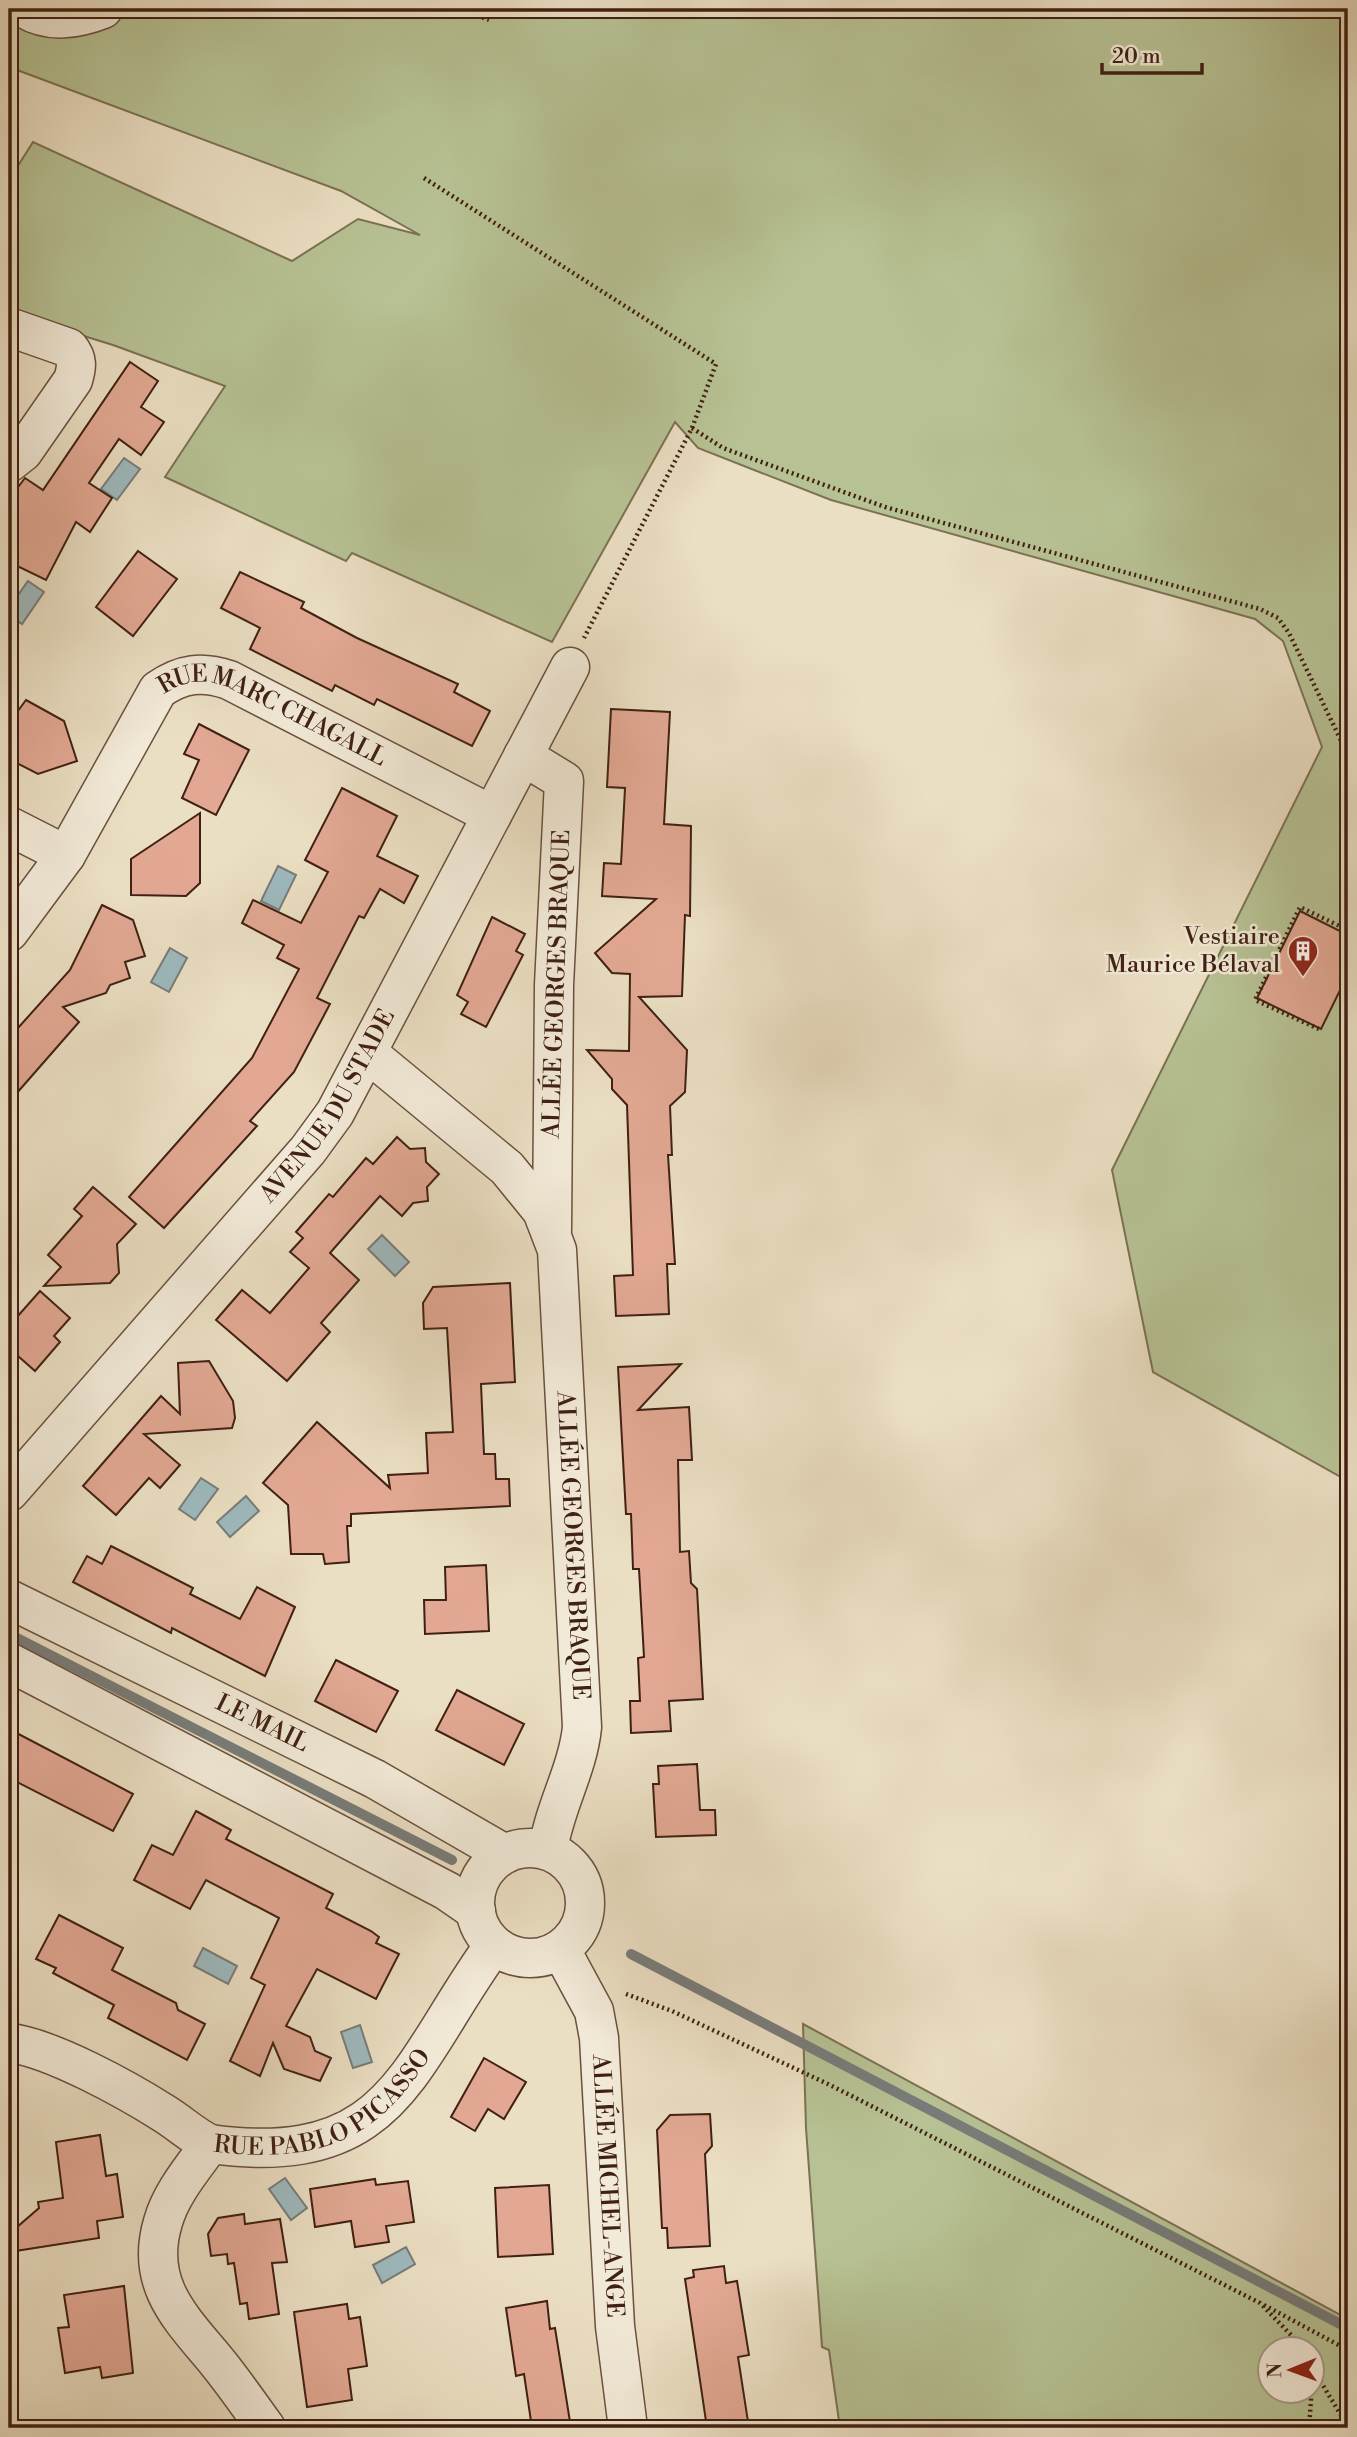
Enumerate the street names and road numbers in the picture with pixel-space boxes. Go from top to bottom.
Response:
street label: RUE MARC CHAGALL [153,660,391,773]
street label: ALLÉE GEORGES BRAQUE [536,829,577,1140]
street label: AVENUE DU STADE [253,1004,402,1210]
street label: ALLÉE GEORGES BRAQUE [549,1389,596,1701]
street label: LE MAIL [211,1688,314,1759]
street label: RUE PABLO PICASSO [212,2043,438,2163]
street label: ALLÉE MICHEL-ANGE [585,2052,630,2318]

